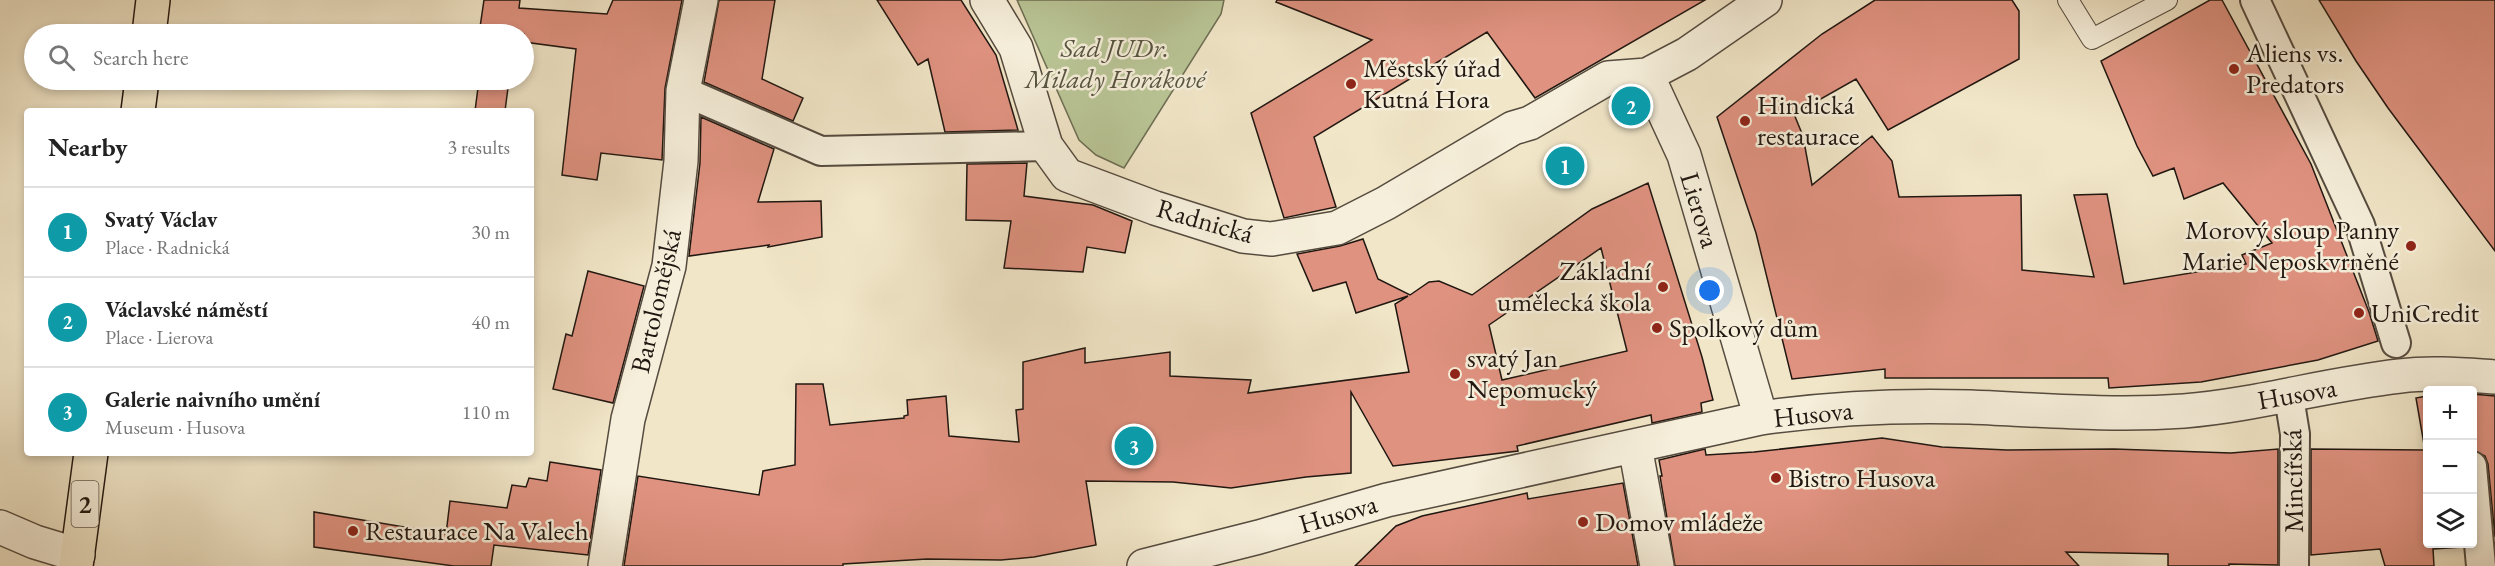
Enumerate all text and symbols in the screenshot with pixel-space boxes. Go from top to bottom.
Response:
search box [24,24,534,90]
park label: Sad JUDr. Milady Horákové [1023,30,1208,96]
place label: Aliens vs. Predators [2245,35,2344,101]
icon: search [45,41,78,74]
text: Search here [93,43,188,72]
place label: Městský úřad Kutná Hora [1363,50,1501,116]
marker: Aliens vs. Predators [2227,62,2241,76]
marker: Městský úřad Kutná Hora [1344,77,1358,91]
pin: 2 [1612,84,1650,128]
place label: Hindická restaurace [1757,87,1860,153]
marker: Hindická restaurace [1738,114,1752,128]
text: Nearby [48,130,128,164]
text: 3 results [447,134,510,160]
pin: 1 [1546,144,1584,188]
street label: Lierova [1672,168,1729,252]
street label: Radnická [1153,190,1258,251]
text: Svatý Václav [105,205,217,234]
place label: Morový sloup Panny Marie Neposkvrněné [2182,212,2399,278]
text: 1 [62,219,73,245]
text: 30 m [471,219,510,245]
street label: Bartolomějská [622,225,689,376]
text: Place · Radnická [105,234,230,260]
marker: Morový sloup Panny Marie Neposkvrněné [2404,239,2418,253]
place label: Základní umělecká škola [1497,253,1651,319]
your location [1695,276,1724,305]
marker: Základní umělecká škola [1656,280,1670,294]
text: Václavské náměstí [105,295,268,324]
place label: UniCredit [2371,295,2480,330]
marker: UniCredit [2352,306,2366,320]
text: 2 [62,309,73,335]
text: 40 m [471,309,510,335]
place label: Spolkový dům [1669,310,1819,345]
marker: Spolkový dům [1650,321,1664,335]
text: Place · Lierova [105,324,213,350]
place label: svatý Jan Nepomucký [1467,340,1597,406]
marker: svatý Jan Nepomucký [1448,367,1462,381]
street label: Husova [2254,369,2340,418]
text: Galerie naivního umění [105,385,320,414]
map controls [2423,386,2477,548]
button: + [2423,386,2477,440]
street label: Husova [1771,392,1855,435]
text: 3 [62,399,73,425]
text: 110 m [462,399,510,425]
text: Museum · Husova [105,414,245,440]
pin: 3 [1114,424,1154,468]
street label: Mincířská [2274,428,2311,533]
button: − [2423,440,2477,494]
place label: Bistro Husova [1788,460,1936,495]
marker: Bistro Husova [1769,471,1783,485]
road number: 2 [72,481,98,527]
street label: Husova [1295,486,1381,541]
button: layers [2423,494,2477,548]
place label: Domov mládeže [1595,504,1763,539]
place label: Restaurace Na Valech [365,513,589,548]
marker: Domov mládeže [1576,515,1590,529]
marker: Restaurace Na Valech [346,524,360,538]

